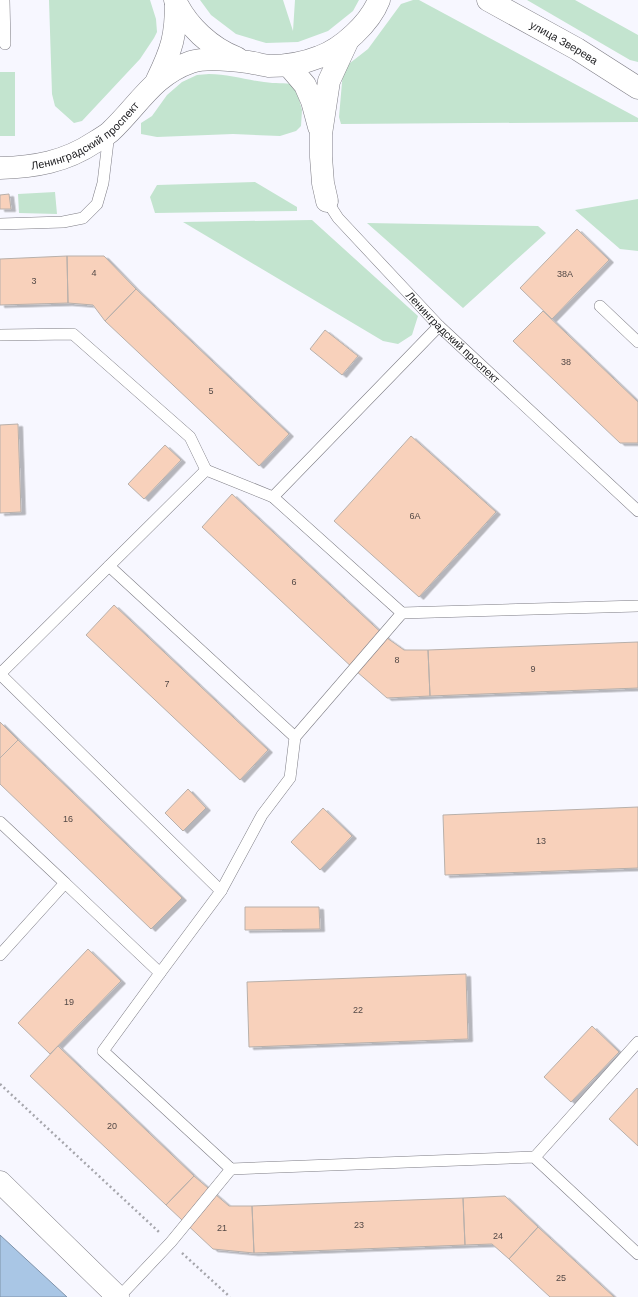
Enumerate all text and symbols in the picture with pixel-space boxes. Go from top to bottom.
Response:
street label: улица Зверева [528,18,601,67]
street label: Ленинградский проспект [30,99,141,172]
house number: 4 [91,268,97,278]
house number: 38А [557,269,573,279]
house number: 3 [31,276,37,286]
street label: Ленинградский проспект [404,289,502,385]
house number: 38 [561,357,571,367]
house number: 5 [208,386,214,396]
house number: 6А [409,511,421,521]
house number: 6 [291,577,297,587]
house number: 8 [394,655,400,665]
house number: 9 [530,664,536,674]
house number: 7 [164,679,170,689]
house number: 16 [63,814,73,824]
house number: 13 [536,836,546,846]
house number: 19 [64,997,74,1007]
house number: 22 [353,1005,363,1015]
house number: 20 [107,1121,117,1131]
house number: 23 [354,1220,364,1230]
house number: 21 [217,1223,227,1233]
house number: 24 [493,1231,503,1241]
house number: 25 [556,1273,566,1283]

